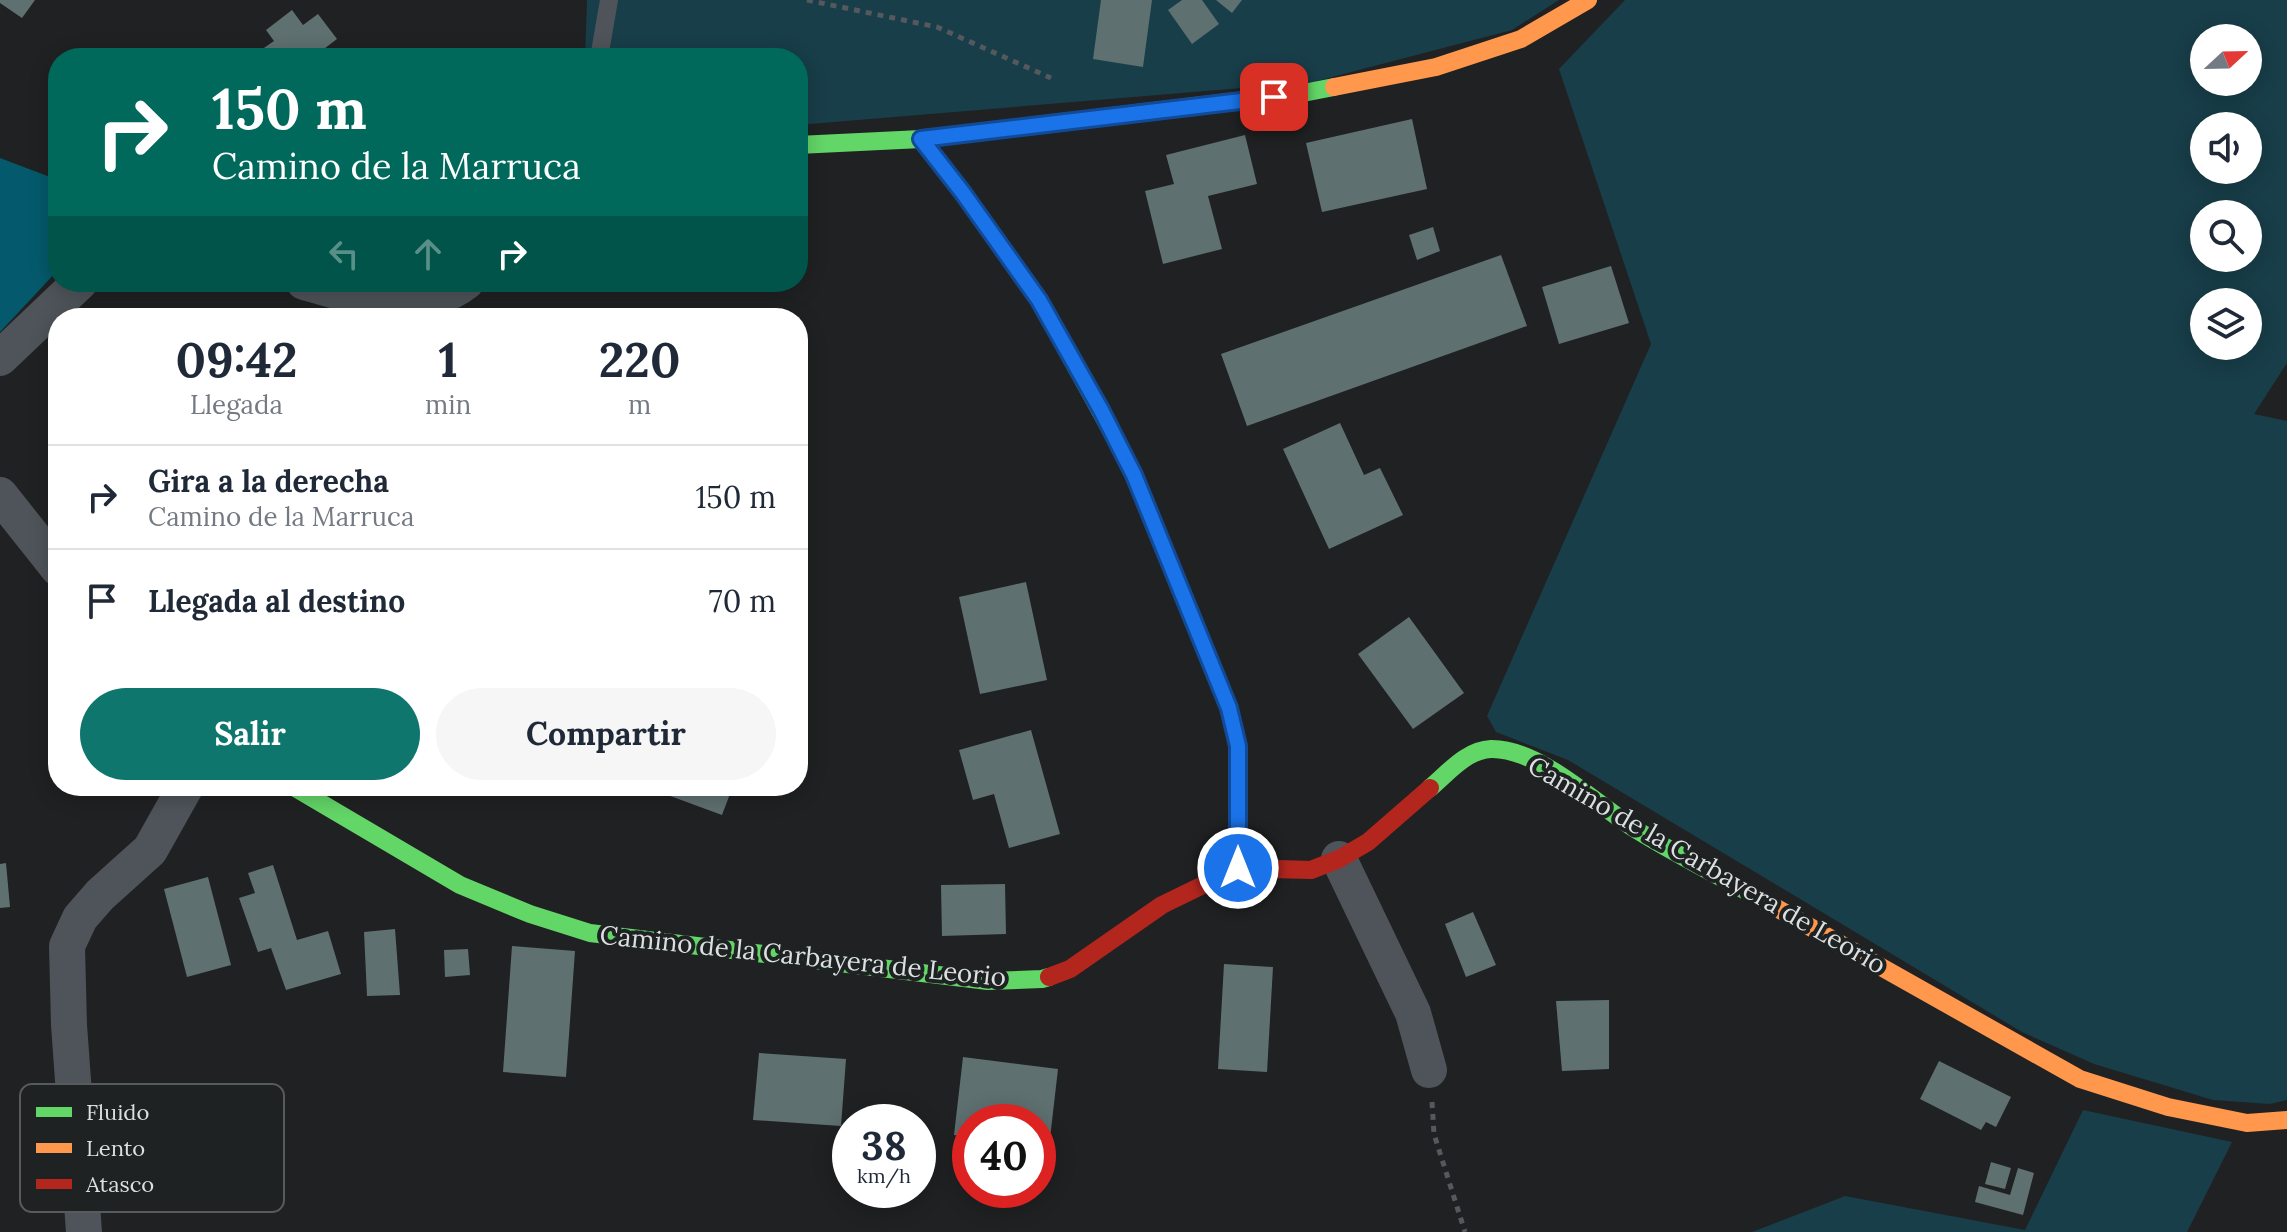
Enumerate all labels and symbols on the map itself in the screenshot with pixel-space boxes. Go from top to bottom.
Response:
north arrow [2190,24,2262,96]
pin [1240,63,1308,131]
street label: Camino de la Carbayera de Leorio [1522,748,1892,981]
position arrow [1196,826,1280,910]
street label: Camino de la Carbayera de Leorio [598,918,1008,993]
legend [20,1084,284,1212]
text: Fluido [86,1098,149,1126]
speed limit sign: 40 [952,1104,1056,1208]
text: Lento [86,1134,145,1162]
text: Atasco [85,1170,154,1198]

